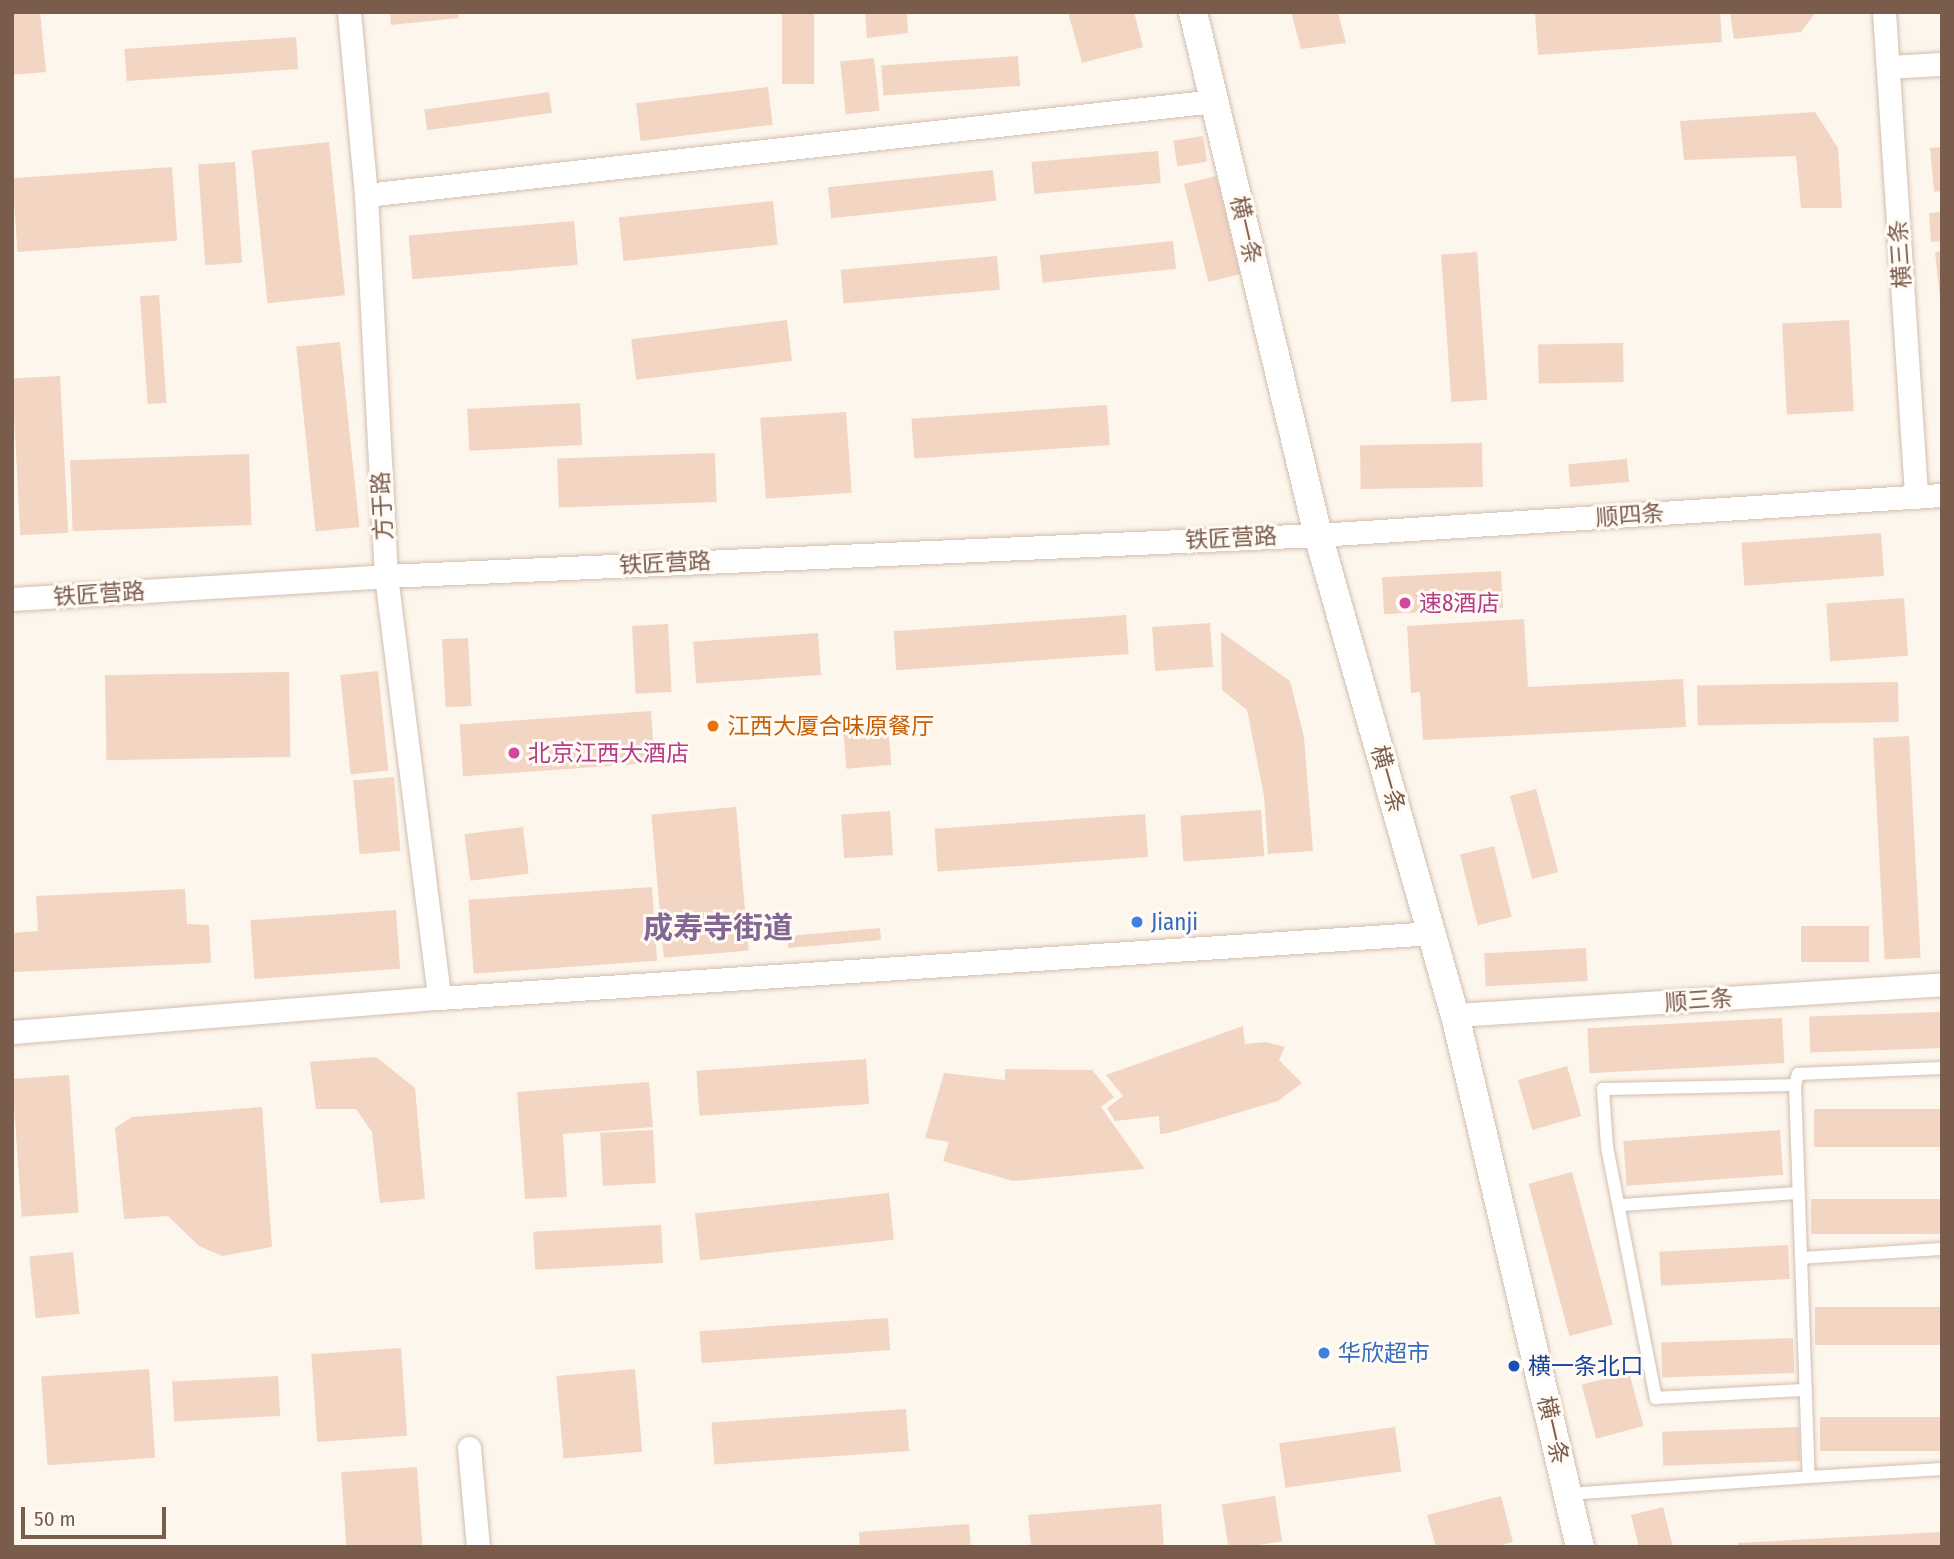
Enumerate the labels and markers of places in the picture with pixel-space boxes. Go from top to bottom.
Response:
place label: 速8酒店 [1419,589,1499,617]
marker: 速8酒店 [1397,595,1413,611]
place label: 江西大厦合味原餐厅 [727,712,934,740]
marker: 江西大厦合味原餐厅 [705,718,721,734]
place label: 北京江西大酒店 [528,739,689,767]
marker: 北京江西大酒店 [506,745,522,761]
place label: Jianji [1151,908,1198,936]
marker: Jianji [1129,914,1145,930]
place label: 华欣超市 [1338,1339,1430,1367]
marker: 华欣超市 [1316,1345,1332,1361]
place label: 横一条北口 [1528,1352,1643,1380]
marker: 横一条北口 [1506,1358,1522,1374]

